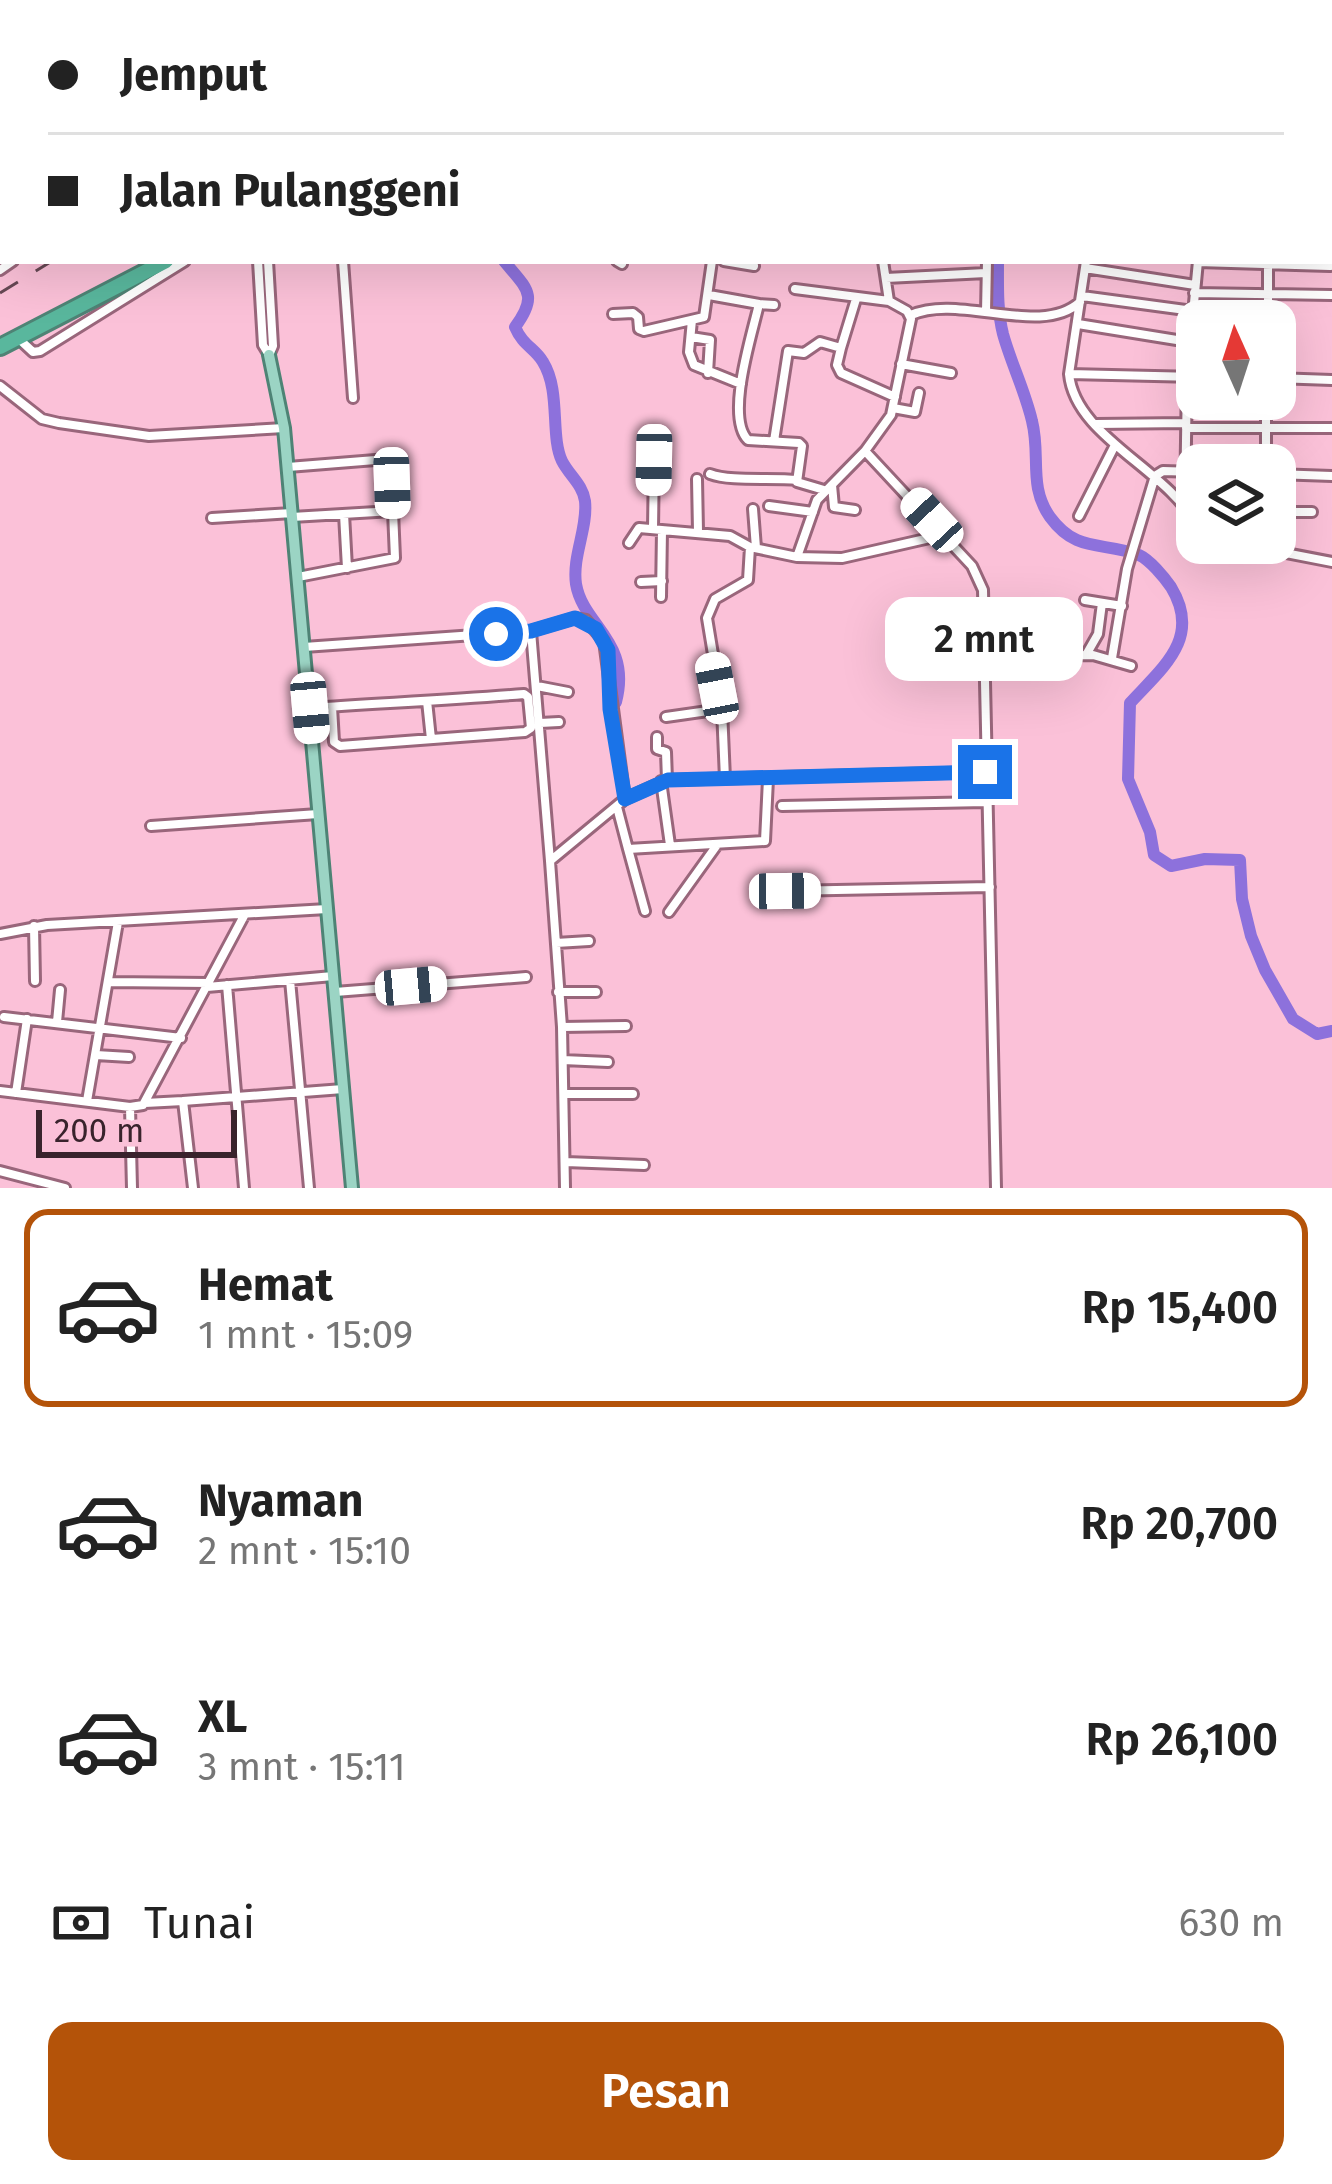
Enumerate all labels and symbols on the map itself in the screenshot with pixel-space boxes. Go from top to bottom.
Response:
north arrow [1176,300,1296,420]
car [635,424,673,496]
car [373,446,411,520]
car [894,481,970,559]
callout: 2 mnt [886,598,1084,682]
route start [469,607,523,661]
car [692,649,742,727]
car [289,671,331,745]
route end [958,745,1012,799]
car [749,872,821,910]
car [374,965,448,1007]
scale bar [36,1104,237,1157]

